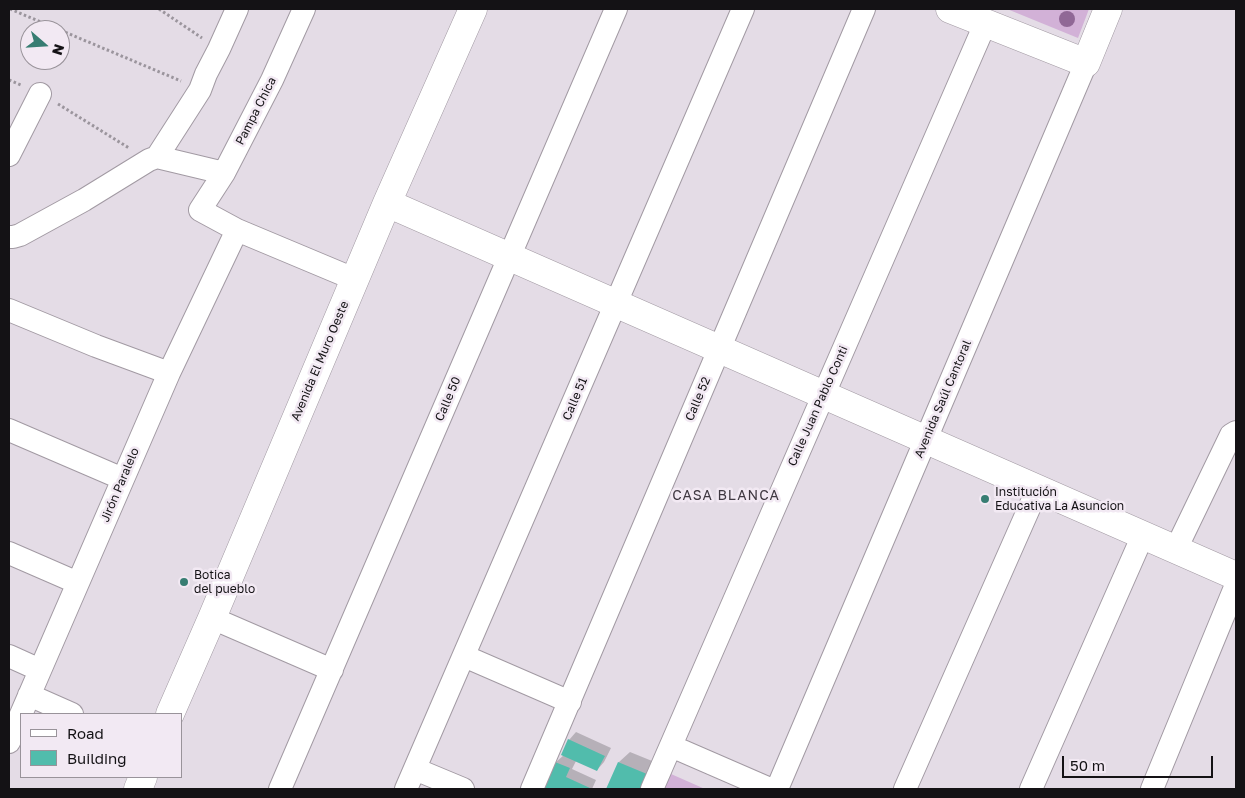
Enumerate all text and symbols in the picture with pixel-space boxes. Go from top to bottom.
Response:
north arrow [20,20,70,70]
text: N [49,42,68,58]
street label: Pampa Chica [233,75,279,147]
street label: Avenida El Muro Oeste [288,299,352,423]
street label: Avenida Saúl Cantoral [912,338,974,460]
street label: Calle Juan Pablo Conti [785,344,851,468]
street label: Calle 50 [432,375,464,423]
street label: Calle 51 [560,375,590,423]
street label: Calle 52 [682,375,714,423]
street label: Jirón Paralelo [98,446,142,524]
place label: Institución Educativa La Asuncion [995,485,1124,513]
district label: CASA BLANCA [671,488,781,504]
marker: Institución Educativa La Asuncion [979,493,991,505]
place label: Botica del pueblo [194,568,255,596]
marker: Botica del pueblo [178,576,190,588]
legend [20,713,182,778]
text: Road [67,724,104,742]
scale bar [1065,746,1216,778]
text: Building [67,749,127,767]
text: 50 m [1070,756,1105,774]

